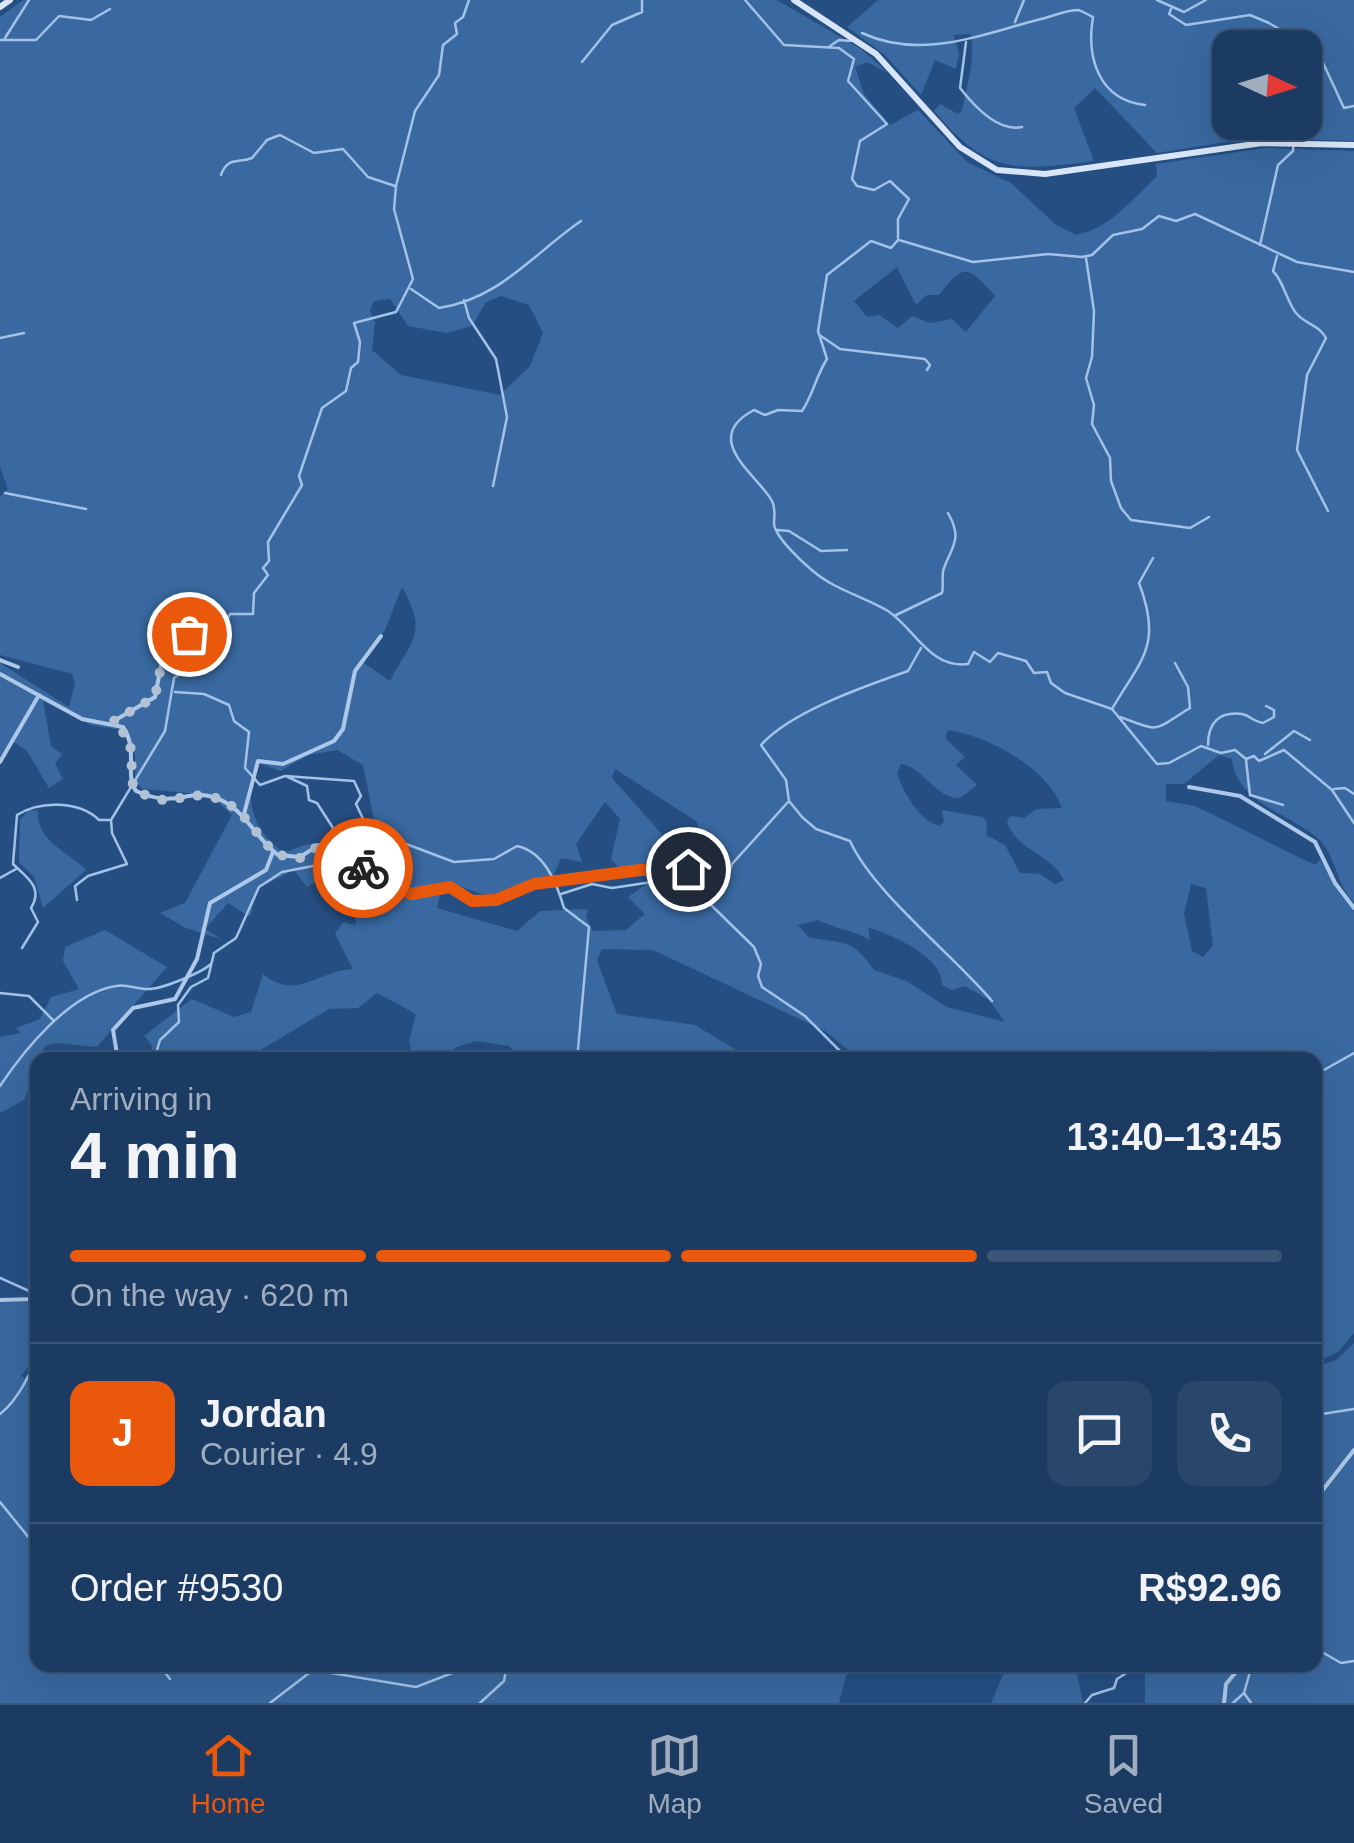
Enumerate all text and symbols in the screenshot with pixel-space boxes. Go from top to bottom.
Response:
north arrow [1212,30,1322,140]
map controls [1212,30,1322,140]
pin [147,592,232,677]
icon: bag [162,607,217,662]
courier [313,818,413,918]
pin [646,827,731,912]
icon: bike [336,841,391,896]
icon: home [661,842,716,897]
text: Arriving in [70,1081,212,1117]
text: 13:40–13:45 [1066,1116,1282,1158]
text: 4 min [70,1119,240,1192]
text: On the way · 620 m [70,1277,349,1313]
button: chat [1047,1381,1152,1486]
button: phone [1177,1381,1282,1486]
text: Jordan [200,1393,327,1435]
text: J [112,1412,133,1454]
text: Courier · 4.9 [200,1436,378,1472]
text: Order #9530 [70,1567,283,1609]
text: R$92.96 [1138,1567,1282,1609]
tab: Home [191,1728,266,1820]
tab: Map [647,1728,702,1820]
tab: Saved [1084,1728,1163,1820]

